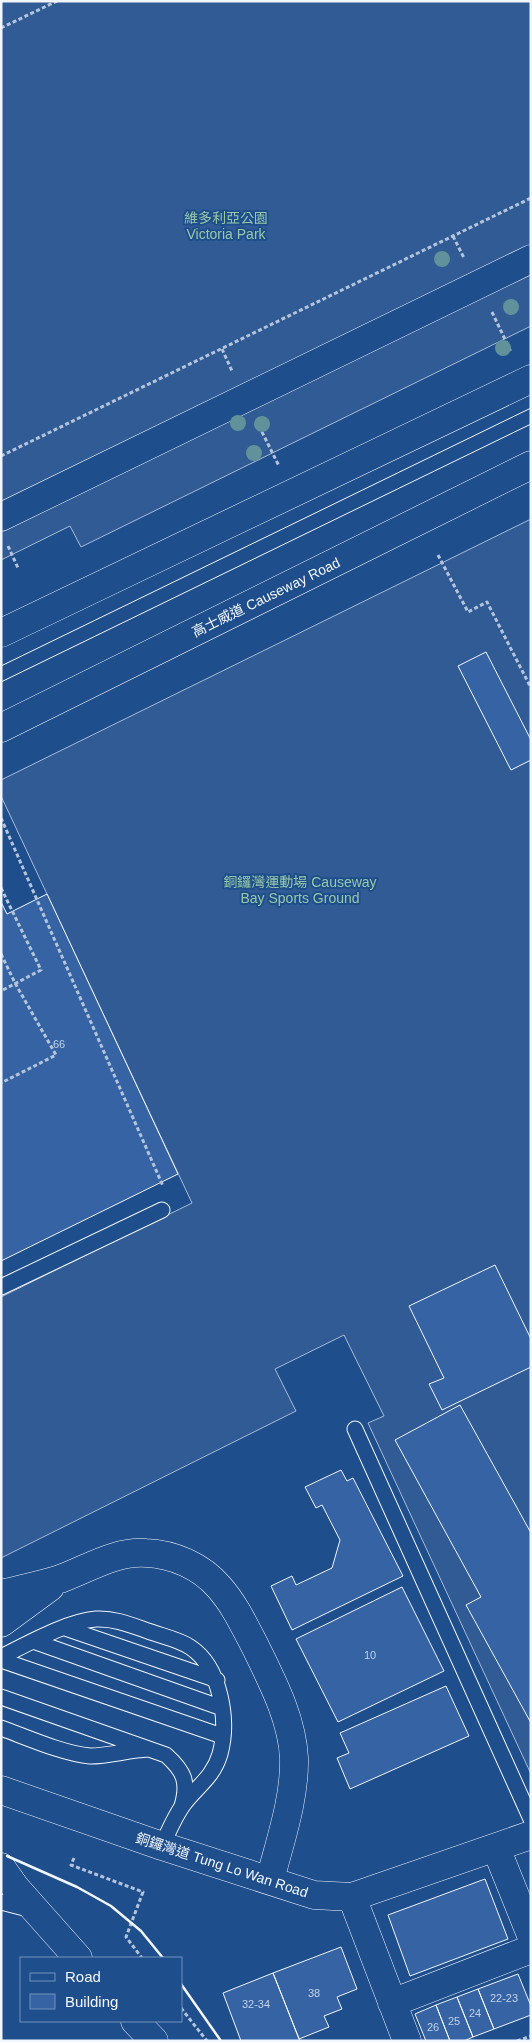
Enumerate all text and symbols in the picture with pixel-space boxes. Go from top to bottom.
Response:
park label: 維多利亞公園 Victoria Park [184,210,268,242]
street label: 高士威道 Causeway Road [189,554,343,640]
park label: 銅鑼灣運動場 Causeway Bay Sports Ground [223,874,377,906]
house number: 66 [53,1038,65,1050]
house number: 10 [364,1649,376,1661]
street label: 銅鑼灣道 Tung Lo Wan Road [134,1830,310,1900]
legend [20,1957,182,2022]
text: Road [65,1968,101,1985]
house number: 38 [308,1987,320,1999]
house number: 22-23 [490,1992,518,2004]
text: Building [65,1993,118,2010]
house number: 32-34 [242,1998,270,2010]
house number: 24 [469,2007,481,2019]
house number: 25 [448,2015,460,2027]
house number: 26 [427,2021,439,2033]

